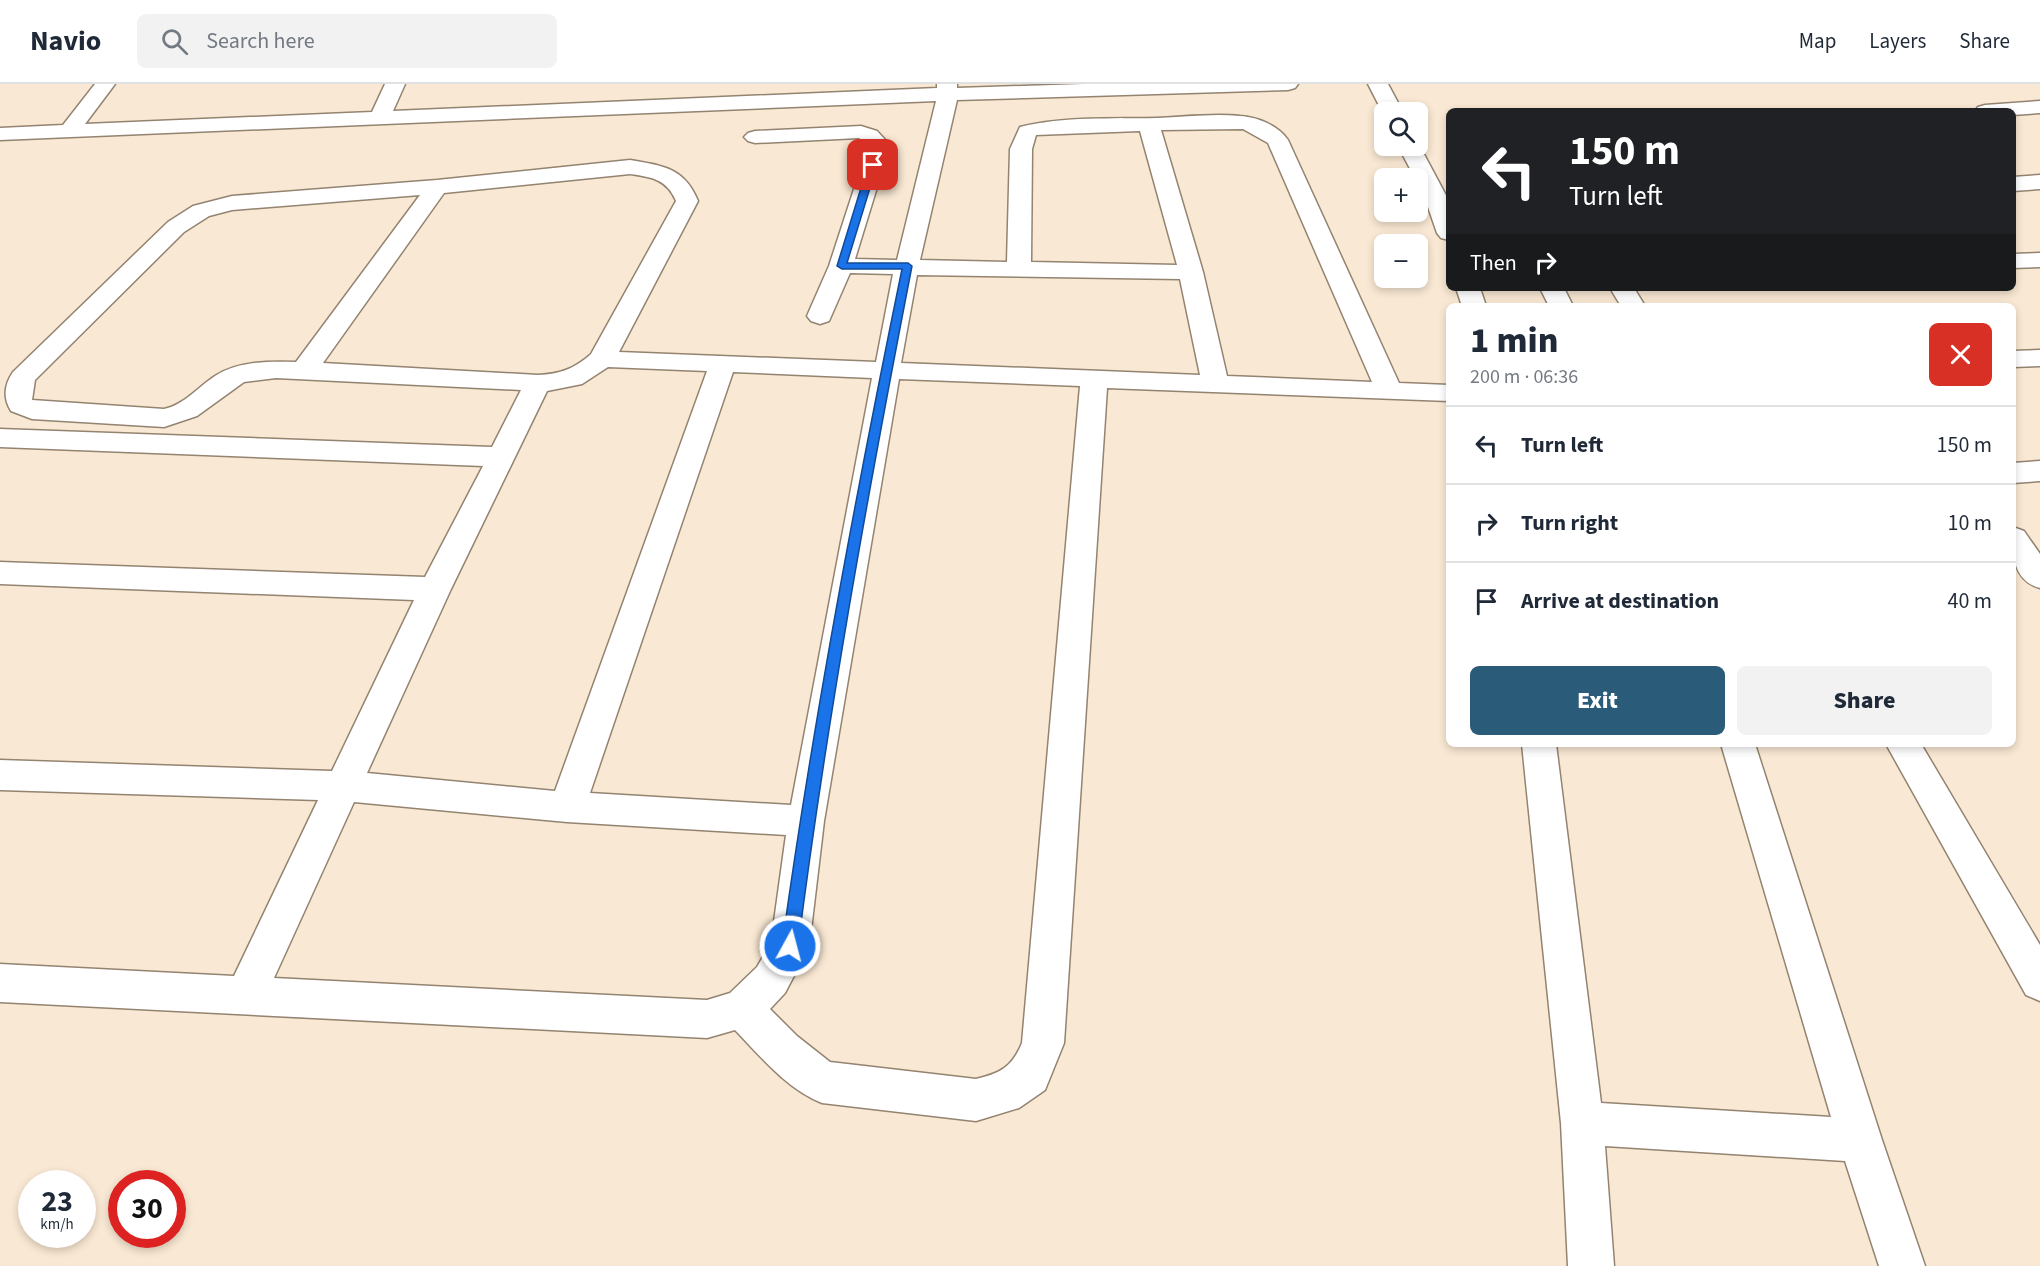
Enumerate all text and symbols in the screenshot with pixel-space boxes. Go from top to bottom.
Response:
search box [137,14,557,68]
text: Navio [30,21,101,61]
icon: search [158,25,191,58]
text: Search here [206,25,315,57]
text: Map [1799,26,1836,56]
text: Layers [1869,26,1926,56]
text: Share [1959,26,2010,56]
map controls [1374,102,1428,288]
button: search [1374,102,1428,156]
text: 150 m [1569,121,1680,181]
icon: left [1470,132,1548,210]
pin [847,139,898,190]
icon: arrive [856,148,889,181]
button: + [1374,168,1428,222]
text: Turn left [1569,177,1663,216]
button: − [1374,234,1428,288]
icon: right [1529,246,1562,279]
text: Then [1470,247,1517,279]
text: 1 min [1470,315,1558,366]
button: close [1929,323,1992,386]
text: 200 m · 06:36 [1470,363,1578,391]
icon: left [1470,429,1503,462]
text: Turn left [1521,429,1603,461]
text: 150 m [1937,429,1992,461]
icon: right [1470,507,1503,540]
text: Turn right [1521,507,1618,539]
text: 10 m [1947,507,1992,539]
icon: arrive [1470,585,1503,618]
text: Arrive at destination [1521,585,1719,617]
text: 40 m [1947,585,1992,617]
button: Exit [1470,666,1725,735]
button: Share [1737,666,1992,735]
position arrow [758,914,822,978]
speed limit sign: 30 [108,1170,186,1248]
text: 23 [41,1180,73,1223]
text: km/h [40,1214,74,1235]

